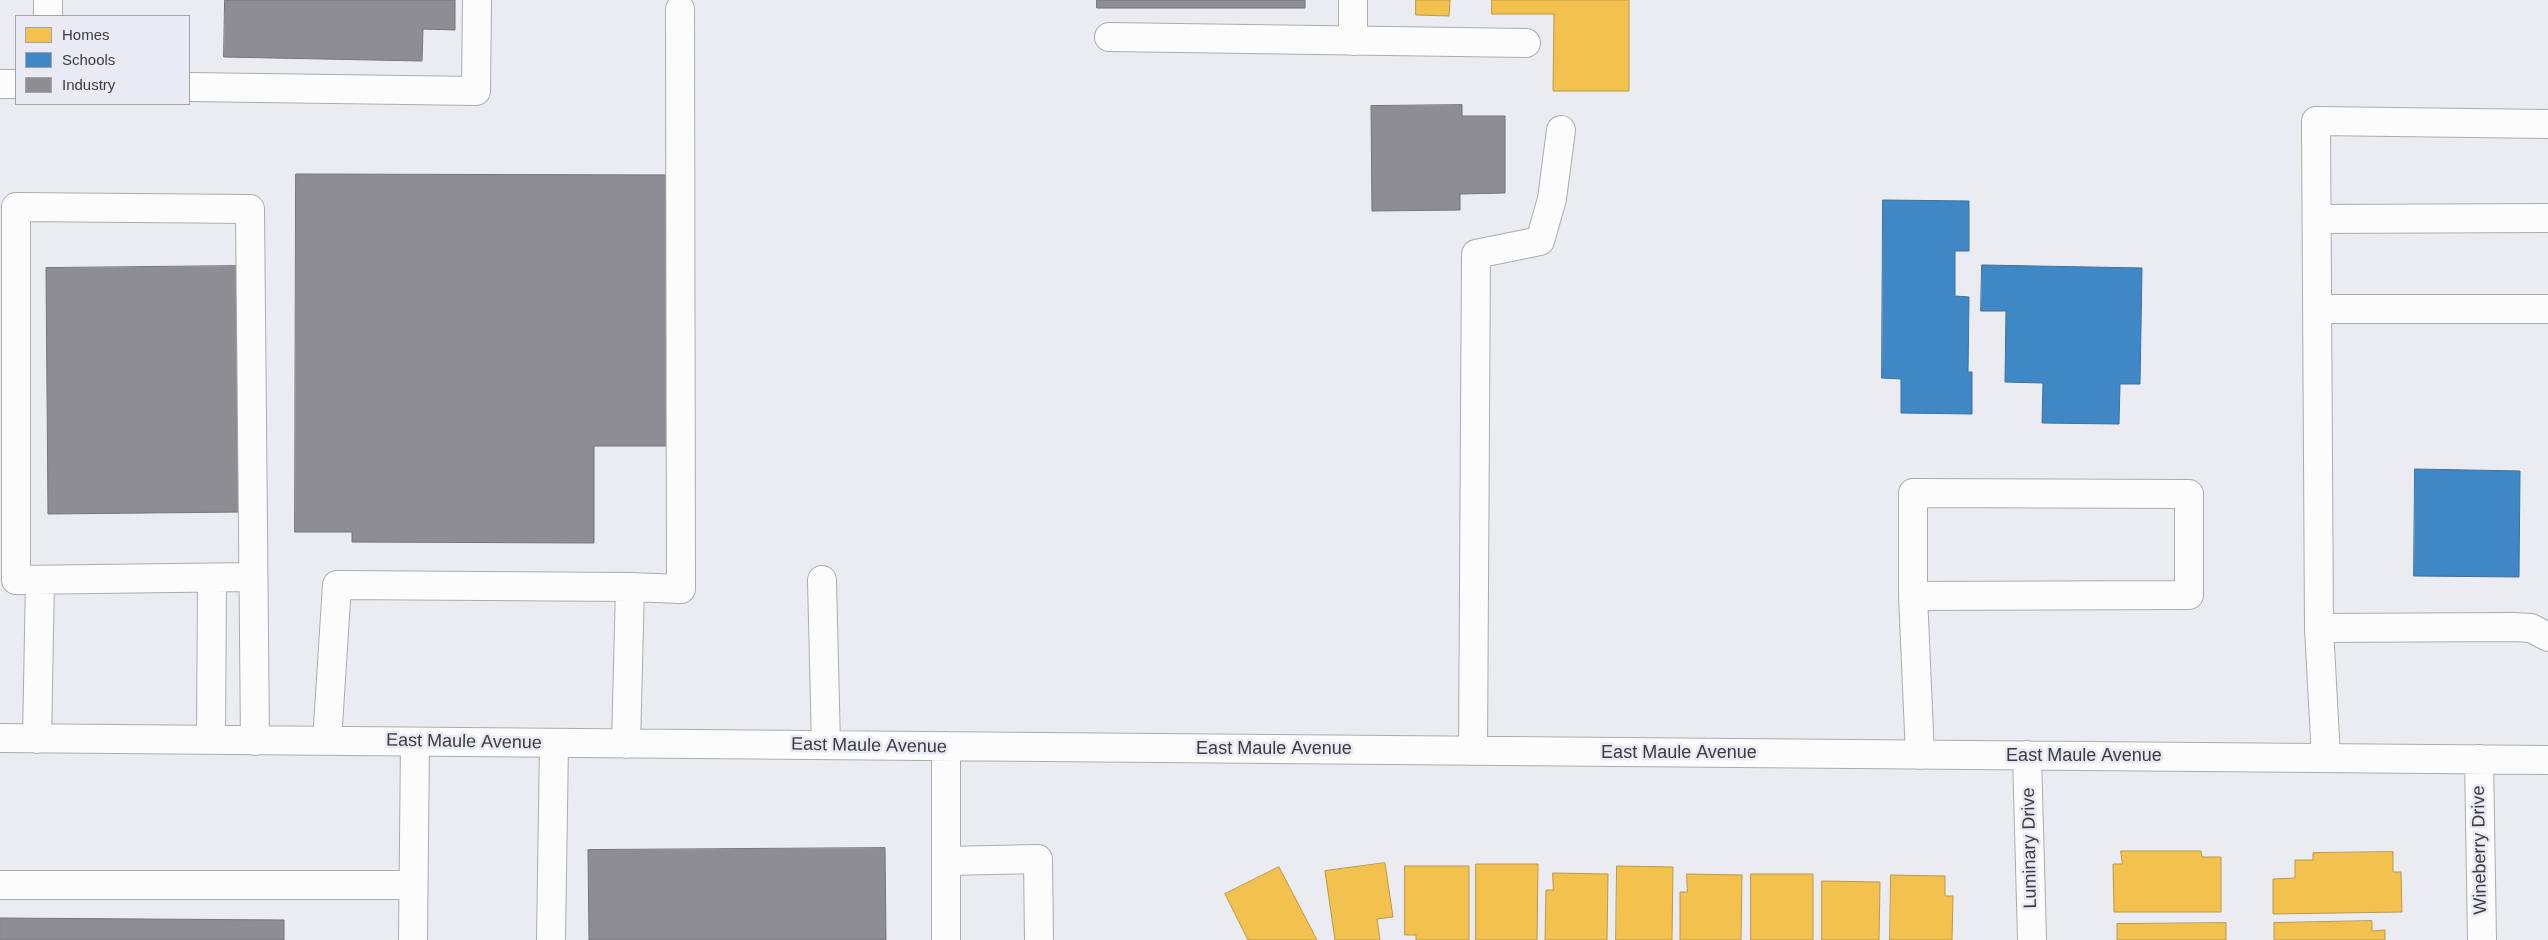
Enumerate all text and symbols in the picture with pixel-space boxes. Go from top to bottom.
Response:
legend [15,15,190,105]
text: Homes [62,26,110,43]
text: Schools [62,51,115,68]
text: Industry [62,76,115,93]
street label: East Maule Avenue [386,730,542,754]
street label: East Maule Avenue [791,734,947,758]
street label: East Maule Avenue [1196,738,1352,760]
street label: East Maule Avenue [1601,742,1757,764]
street label: East Maule Avenue [2006,745,2162,767]
street label: Wineberry Drive [2468,785,2492,915]
street label: Luminary Drive [2018,787,2042,909]

